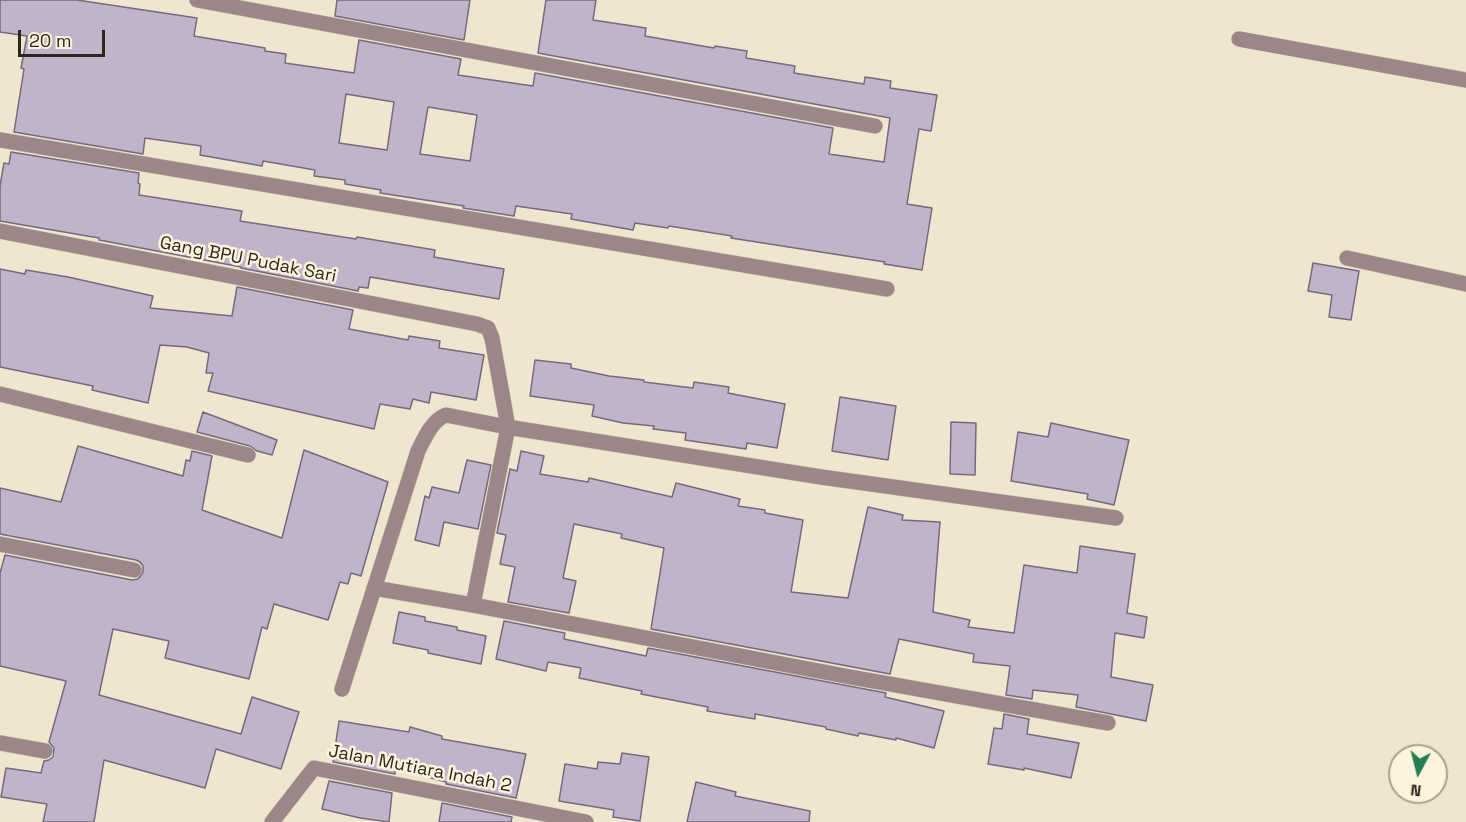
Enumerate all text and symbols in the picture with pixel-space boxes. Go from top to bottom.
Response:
scale bar [21,18,108,56]
text: 20 m [29,29,72,52]
street label: Gang BPU Pudak Sari [158,232,338,288]
street label: Jalan Mutiara Indah 2 [327,741,513,797]
north arrow [1388,744,1448,804]
text: N [1409,779,1423,801]

